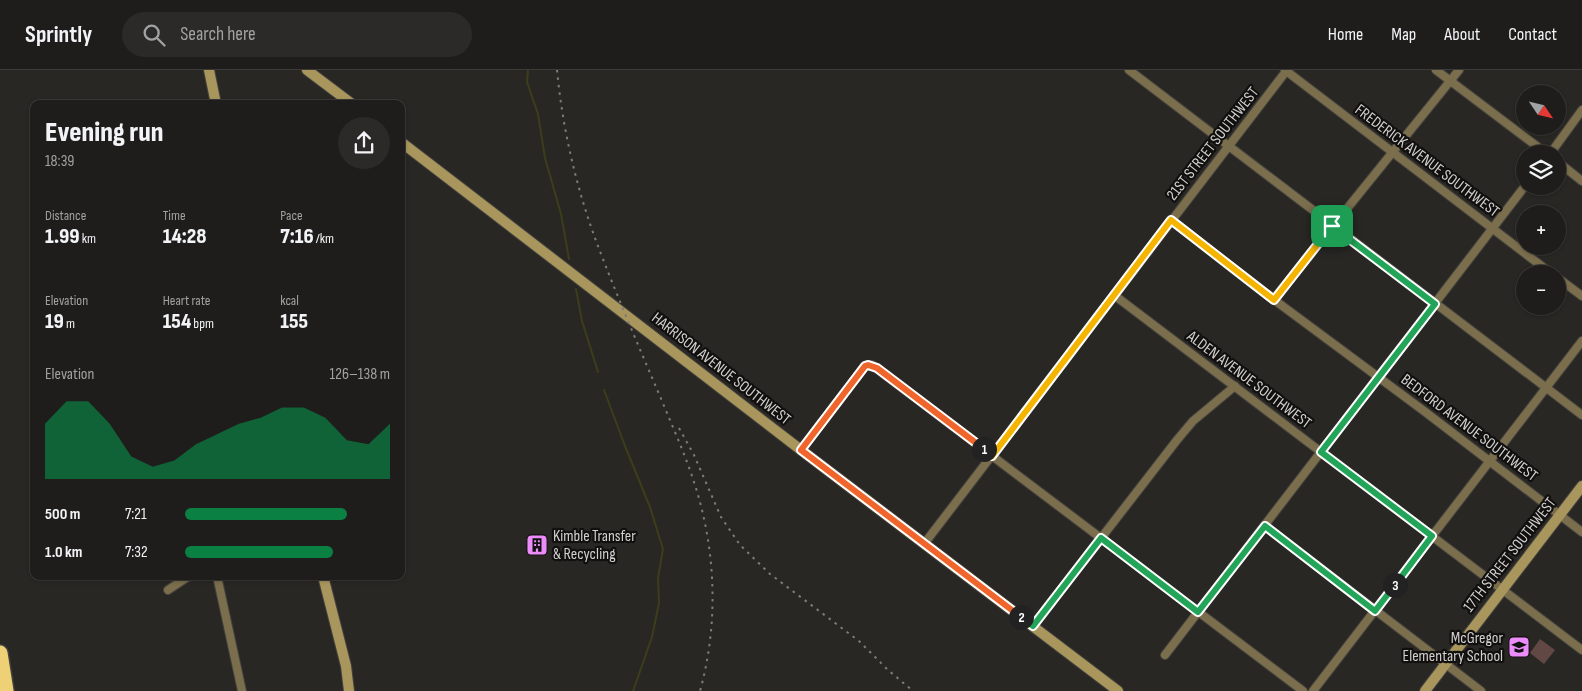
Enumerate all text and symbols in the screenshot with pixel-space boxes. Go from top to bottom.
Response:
search box [122,12,472,57]
text: Sprintly [25,20,92,49]
icon: search [140,21,168,49]
text: Search here [180,23,256,46]
text: Home [1328,24,1363,45]
text: Map [1391,24,1416,45]
text: About [1444,24,1480,45]
text: Contact [1508,24,1557,45]
street label: 21ST STREET SOUTHWEST [1163,83,1263,204]
north arrow [1516,85,1566,135]
map controls [1516,85,1566,315]
street label: FREDERICK AVENUE SOUTHWEST [1351,101,1503,222]
text: Evening run [45,116,163,149]
button: share [338,117,390,169]
button: layers [1516,145,1566,195]
text: 18:39 [45,152,74,171]
pin [1311,205,1353,247]
button: + [1516,205,1566,255]
text: Distance [45,207,86,224]
text: Time [163,207,186,224]
text: Pace [280,207,303,224]
icon: arrive [1318,212,1346,240]
text: 1.99 [45,224,80,249]
text: 14:28 [163,224,206,249]
text: 7:16 [280,224,314,249]
text: km [80,230,96,247]
text: /km [314,230,334,247]
button: − [1516,265,1566,315]
text: Elevation [45,292,88,309]
text: Heart rate [163,292,210,309]
text: kcal [280,292,299,309]
text: 19 [45,309,64,334]
text: 154 [163,309,191,334]
text: 155 [280,309,308,334]
street label: HARRISON AVENUE SOUTHWEST [648,309,795,430]
text: m [64,315,75,332]
text: bpm [191,315,214,332]
street label: ALDEN AVENUE SOUTHWEST [1182,326,1315,433]
text: Elevation [45,365,94,384]
text: 126–138 m [330,365,390,384]
street label: BEDFORD AVENUE SOUTHWEST [1397,370,1541,486]
pin: 1 [972,436,996,462]
text: 1 [982,441,987,458]
street label: 17TH STREET SOUTHWEST [1459,494,1561,616]
text: 500 m [45,505,80,524]
text: 7:21 [125,505,147,524]
place label: Kimble Transfer & Recycling [553,527,636,564]
building icon: Kimble Transfer & Recycling [525,533,549,557]
text: 1.0 km [45,543,82,562]
text: 7:32 [125,543,148,562]
pin: 3 [1382,572,1408,598]
text: 3 [1392,577,1399,594]
pin: 2 [1008,604,1034,630]
text: 2 [1018,609,1025,626]
place label: McGregor Elementary School [1403,629,1503,666]
school or university icon: McGregor Elementary School [1507,635,1531,659]

